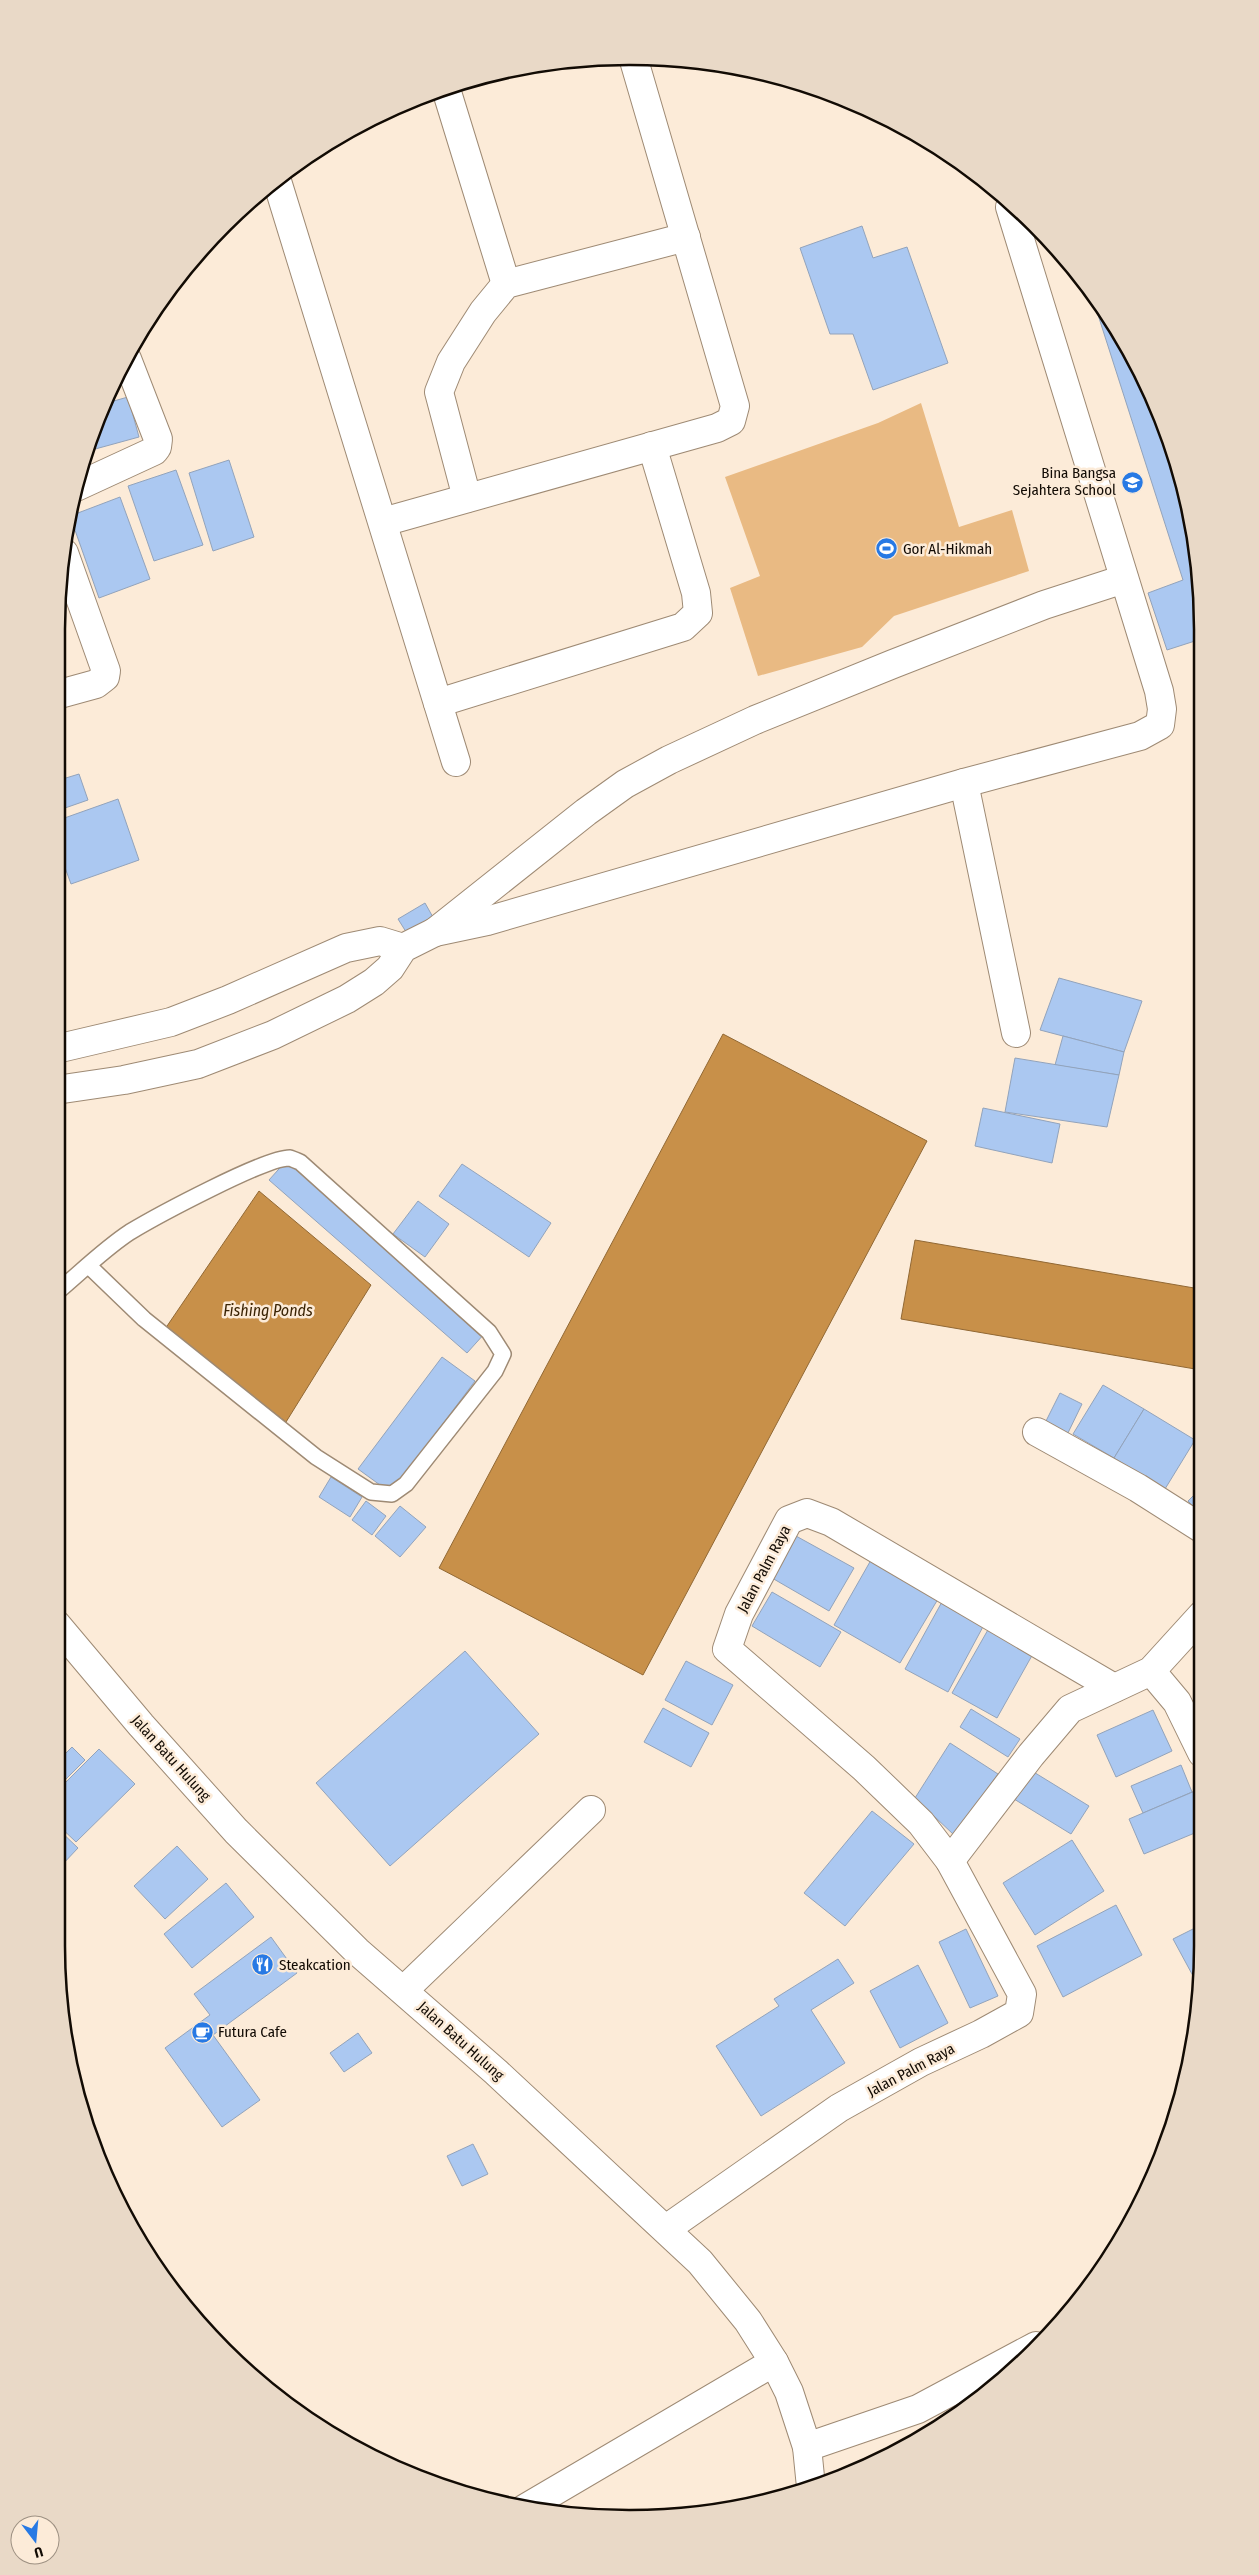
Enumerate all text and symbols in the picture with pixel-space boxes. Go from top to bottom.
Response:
place label: Bina Bangsa Sejahtera School [1013,464,1116,499]
school or university icon: Bina Bangsa Sejahtera School [1120,470,1144,494]
sports icon: Gor Al-Hikmah [875,537,899,561]
place label: Gor Al-Hikmah [903,540,992,558]
water label: Fishing Ponds [223,1301,313,1320]
street label: Jalan Palm Raya [733,1522,795,1616]
street label: Jalan Batu Hulung [128,1711,214,1805]
restaurant icon: Steakcation [251,1953,275,1977]
place label: Steakcation [279,1956,351,1974]
street label: Jalan Batu Hulung [414,1998,508,2084]
cafe icon: Futura Cafe [190,2020,214,2044]
place label: Futura Cafe [218,2023,287,2041]
street label: Jalan Palm Raya [864,2039,958,2101]
north arrow [10,2515,60,2565]
text: U [32,2543,45,2561]

